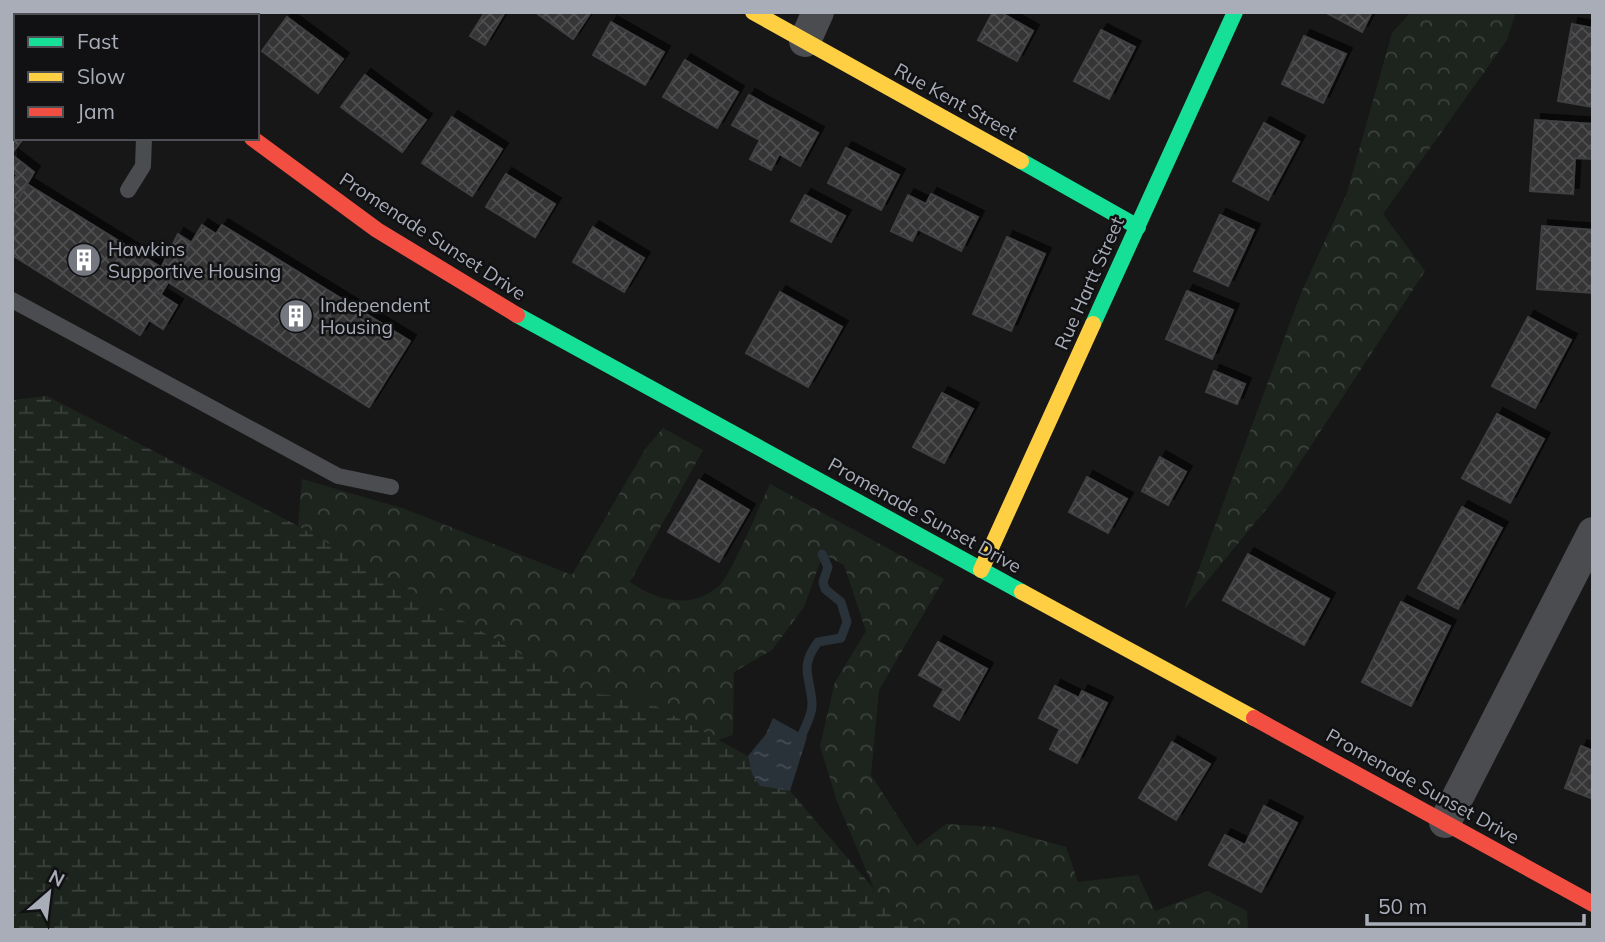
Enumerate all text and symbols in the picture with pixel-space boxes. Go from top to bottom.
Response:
legend [14,14,259,140]
text: Fast [77,28,119,54]
street label: Rue Kent Street [890,57,1022,145]
text: Slow [77,63,125,89]
text: Jam [77,98,115,124]
street label: Promenade Sunset Drive [335,167,531,305]
street label: Rue Hartt Street [1049,212,1129,353]
place label: Hawkins Supportive Housing [108,237,281,283]
building icon: Hawkins Supportive Housing [65,241,103,279]
place label: Independent Housing [320,293,431,339]
building icon: Independent Housing [277,297,315,335]
street label: Promenade Sunset Drive [824,452,1026,578]
street label: Promenade Sunset Drive [1322,723,1524,849]
north arrow [14,858,84,928]
text: N [45,864,69,892]
scale bar [1367,883,1584,927]
text: 50 m [1378,893,1427,919]

